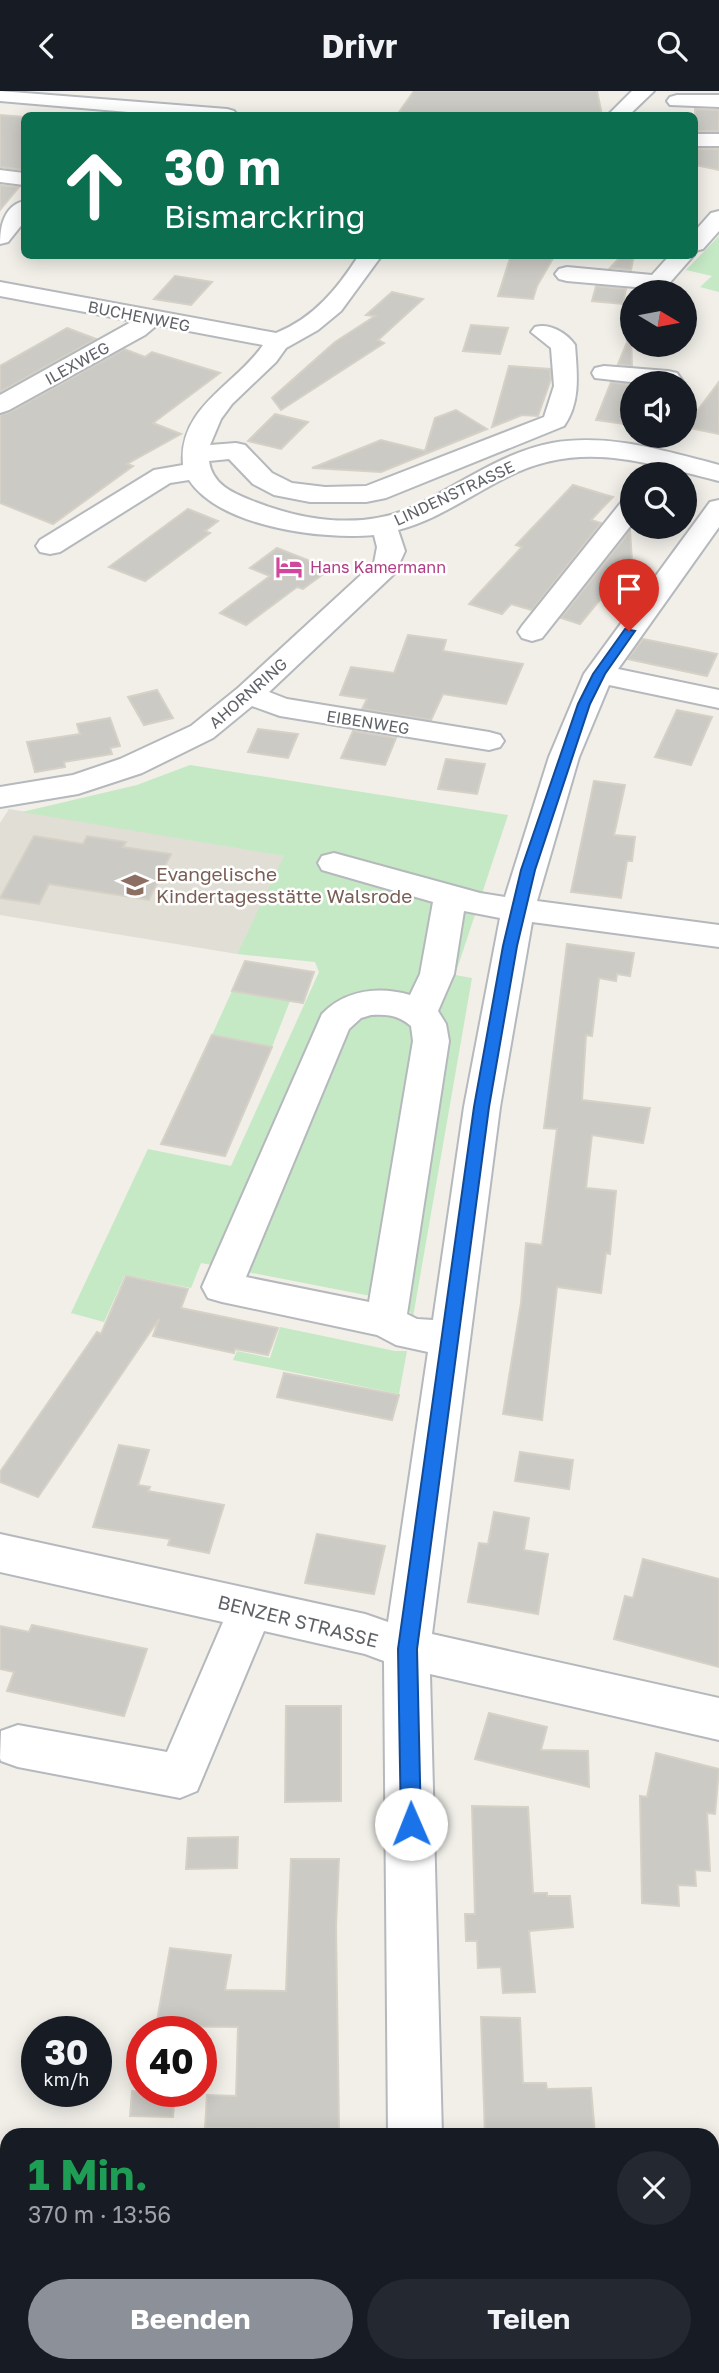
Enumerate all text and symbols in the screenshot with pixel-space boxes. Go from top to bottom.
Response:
icon: back [28,27,66,65]
text: Drivr [322,27,397,65]
icon: search [653,27,691,65]
text: 30 m [164,137,281,196]
icon: ahead [49,140,140,231]
text: Bismarckring [164,197,365,235]
north arrow [620,280,696,357]
map controls [620,280,697,539]
street label: BUCHENWEG [86,296,192,336]
street label: ILEXWEG [41,337,113,389]
button: sound [620,371,697,448]
street label: LINDENSTRASSE [390,456,518,530]
button: search [620,462,697,539]
hotel icon: Hans Kamermann [274,552,304,582]
place label: Hans Kamermann [310,557,446,577]
pin [599,559,659,631]
icon: arrive [610,570,648,608]
street label: AHORNRING [205,654,291,732]
street label: EIBENWEG [325,706,411,738]
place label: Evangelische Kindertagesstätte Walsrode [156,862,412,907]
school or university icon: Evangelische Kindertagesstätte Walsrode [120,870,150,900]
street label: BENZER STRASSE [216,1589,381,1652]
position arrow [374,1787,448,1861]
speed limit sign: 40 [126,2016,217,2107]
text: 30 [44,2031,89,2073]
text: km/h [44,2068,89,2090]
text: 1 Min. [28,2149,148,2199]
button: close [617,2151,691,2225]
text: 370 m · 13:56 [28,2200,171,2228]
button: Beenden [28,2279,353,2359]
button: Teilen [367,2279,691,2359]

